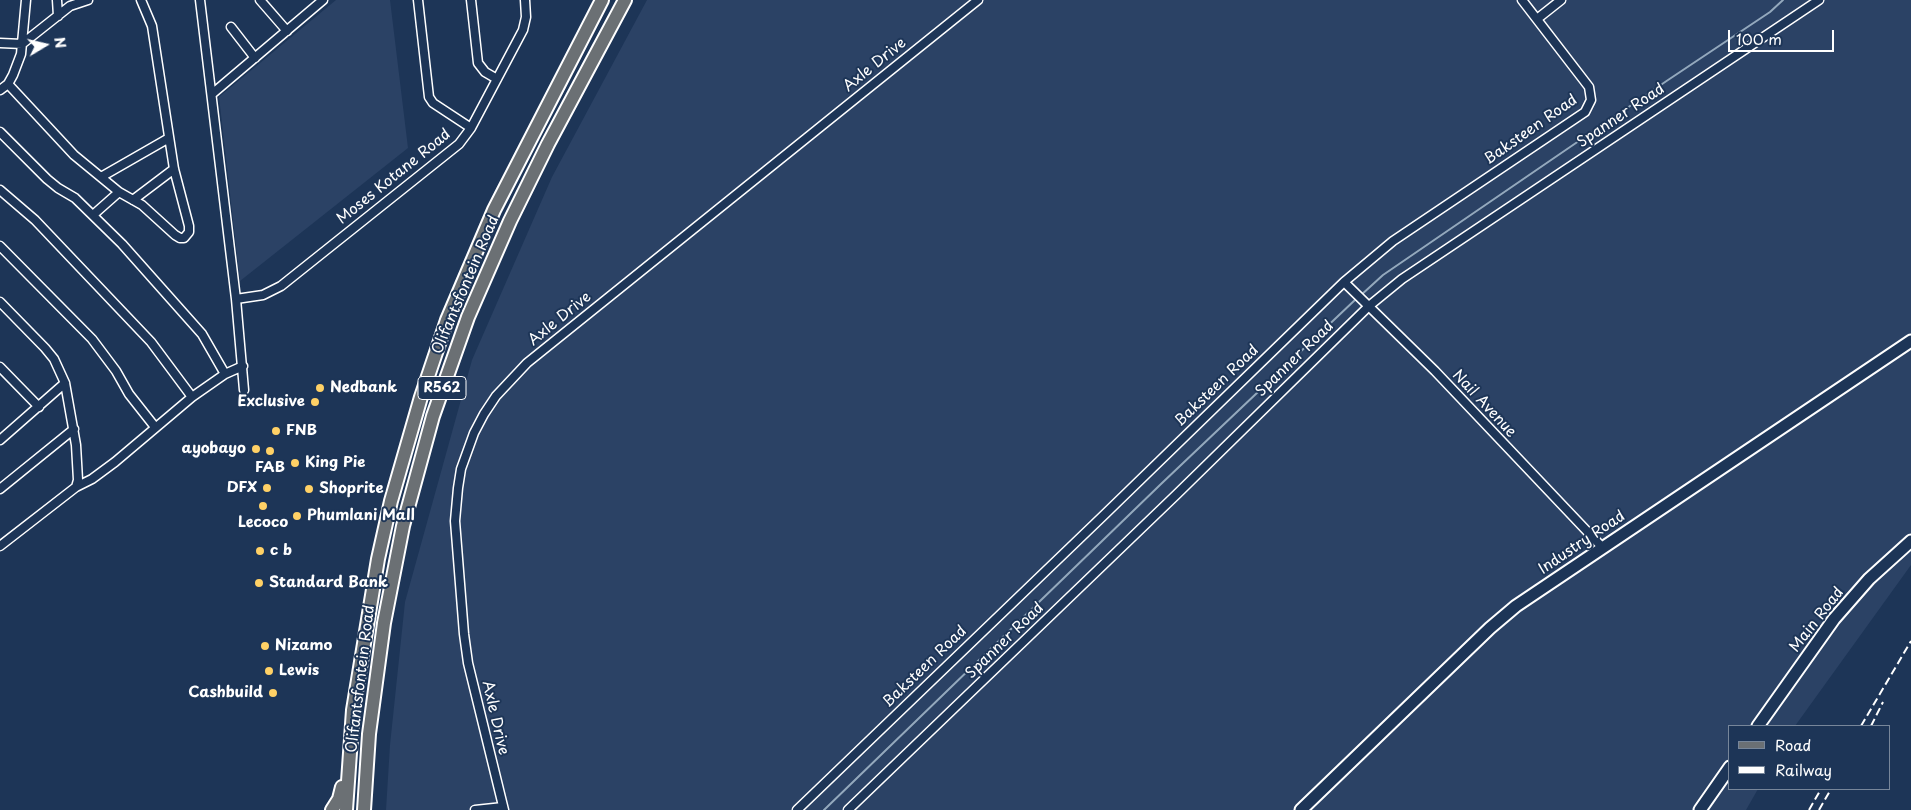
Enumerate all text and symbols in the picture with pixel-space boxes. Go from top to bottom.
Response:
north arrow [20,20,70,70]
scale bar [1731,20,1837,52]
text: 100 m [1736,27,1782,50]
street label: Axle Drive [840,34,910,96]
text: N [49,35,72,50]
street label: Spanner Road [1574,80,1668,152]
street label: Baksteen Road [1481,91,1581,169]
street label: Moses Kotane Road [334,126,454,228]
street label: Olifantsfontein Road [429,213,503,357]
street label: Axle Drive [525,288,595,350]
street label: Spanner Road [1252,317,1338,401]
street label: Baksteen Road [1171,342,1263,430]
street label: Nail Avenue [1448,367,1520,441]
road number: R562 [418,376,466,399]
place label: Nedbank [330,379,397,397]
marker: Nedbank [314,382,326,394]
place label: Exclusive [237,393,305,411]
marker: Exclusive [309,396,321,408]
place label: FNB [286,422,317,440]
marker: FNB [270,425,282,437]
place label: ayobayo [182,440,246,458]
marker: ayobayo [250,443,262,455]
marker: FAB [264,445,276,457]
place label: King Pie [305,454,365,472]
marker: King Pie [289,457,301,469]
place label: FAB [255,459,285,477]
place label: DFX [227,479,257,497]
place label: Shoprite [319,480,384,498]
marker: DFX [261,482,273,494]
marker: Shoprite [303,483,315,495]
marker: Lecoco [257,500,269,512]
place label: Phumlani Mall [307,507,415,525]
street label: Industry Road [1535,507,1629,579]
marker: Phumlani Mall [291,510,303,522]
place label: Lecoco [238,514,288,532]
place label: c b [270,542,292,560]
marker: c b [254,545,266,557]
place label: Standard Bank [269,574,388,592]
marker: Standard Bank [253,577,265,589]
street label: Main Road [1786,584,1848,656]
street label: Spanner Road [962,599,1048,683]
street label: Olifantsfontein Road [343,604,379,754]
street label: Baksteen Road [879,623,971,711]
place label: Nizamo [275,637,332,655]
marker: Nizamo [259,640,271,652]
place label: Lewis [279,662,319,680]
marker: Lewis [263,665,275,677]
street label: Axle Drive [478,679,512,757]
place label: Cashbuild [188,684,263,702]
marker: Cashbuild [267,687,279,699]
legend [1728,725,1891,790]
text: Road [1775,733,1811,756]
text: Railway [1775,758,1832,781]

